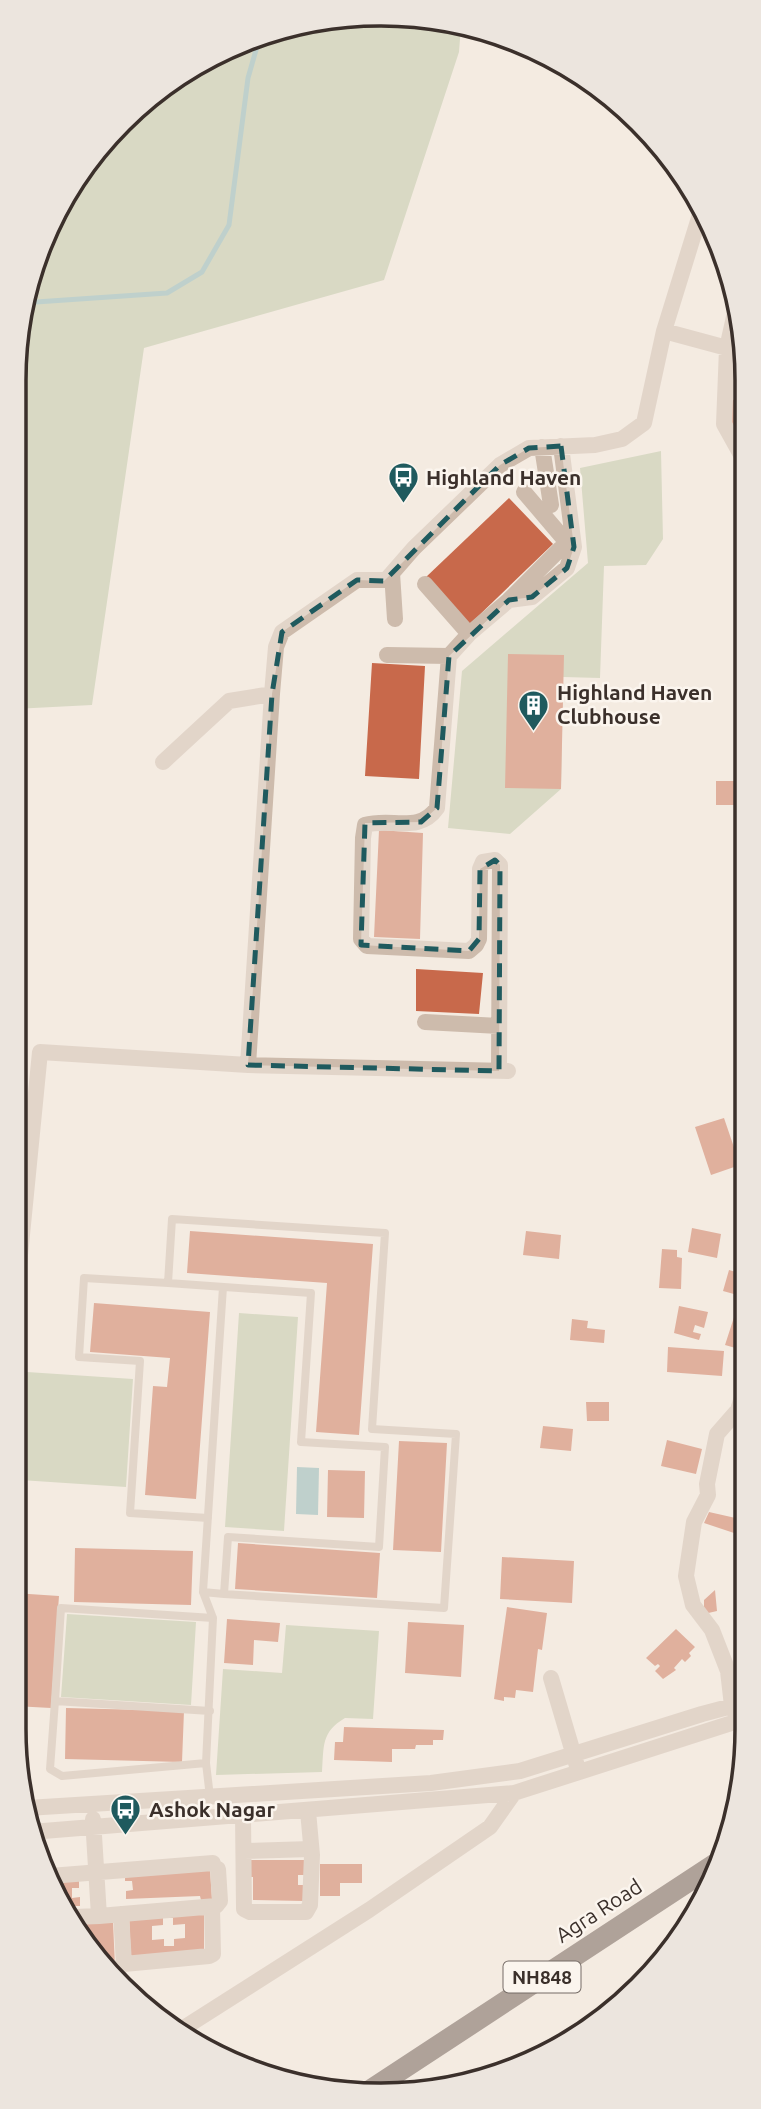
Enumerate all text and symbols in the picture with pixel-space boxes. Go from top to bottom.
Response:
bus stop icon: Highland Haven [386,461,420,505]
place label: Highland Haven [426,465,581,489]
place label: Highland Haven Clubhouse [557,680,712,728]
building icon: Highland Haven Clubhouse [517,688,551,732]
bus stop icon: Ashok Nagar [109,1793,143,1837]
place label: Ashok Nagar [149,1797,275,1821]
street label: Agra Road [551,1874,646,1947]
road number: NH848 [504,1962,580,1993]

